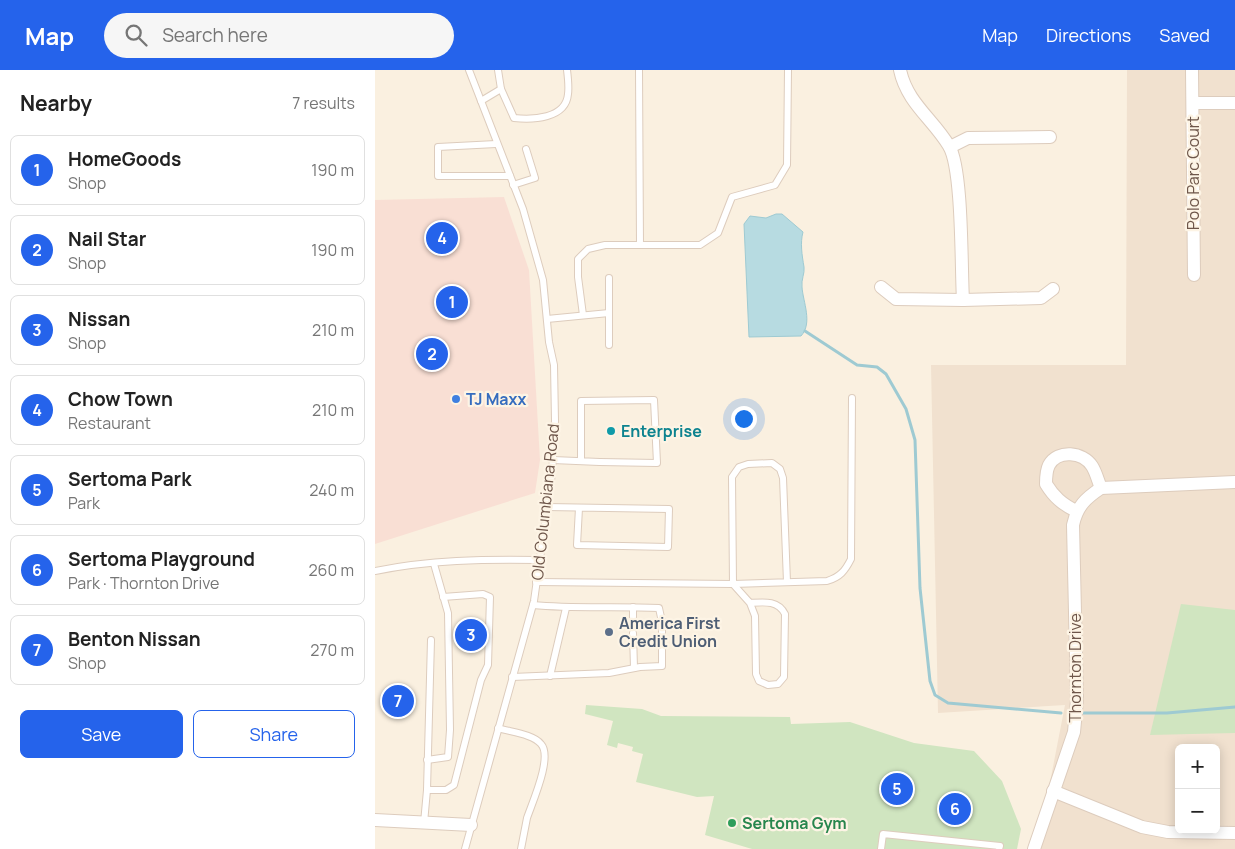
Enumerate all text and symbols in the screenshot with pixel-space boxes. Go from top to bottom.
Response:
search box [104,13,454,58]
text: Map [25,19,74,52]
icon: search [122,21,150,49]
text: Search here [162,22,268,48]
text: Map [982,23,1018,47]
text: Directions [1046,23,1131,47]
text: Saved [1159,23,1210,47]
text: Nearby [20,89,92,117]
text: 7 results [292,92,355,114]
street label: Polo Parc Court [1182,116,1204,230]
text: HomeGoods [68,146,181,172]
text: 1 [33,159,41,181]
text: 190 m [311,159,354,181]
text: Shop [68,172,106,194]
pin: 4 [426,219,458,257]
text: Nail Star [68,226,146,252]
text: 2 [32,239,42,261]
text: 190 m [311,239,354,261]
text: Shop [68,252,106,274]
pin: 1 [436,283,468,321]
text: Nissan [68,306,130,332]
text: 3 [32,319,42,341]
text: 210 m [312,319,354,341]
text: Shop [68,332,106,354]
pin: 2 [416,335,448,373]
text: Chow Town [68,386,173,412]
place label: TJ Maxx [466,388,526,410]
marker: TJ Maxx [450,393,462,405]
text: 4 [32,399,42,421]
text: 210 m [312,399,354,421]
your location [731,406,757,432]
text: Restaurant [68,412,151,434]
place label: Enterprise [621,420,702,442]
street label: Old Columbiana Road [526,423,564,581]
marker: Enterprise [605,425,617,437]
text: Sertoma Park [68,466,191,492]
text: 5 [32,479,42,501]
text: 240 m [309,479,354,501]
text: Park [68,492,100,514]
text: Sertoma Playground [68,546,255,572]
text: 6 [32,559,42,581]
text: 260 m [308,559,354,581]
text: Park · Thornton Drive [68,572,219,594]
place label: America First Credit Union [619,612,721,652]
street label: Thornton Drive [1064,613,1086,723]
pin: 3 [455,616,487,654]
text: Benton Nissan [68,626,201,652]
marker: America First Credit Union [603,626,615,638]
text: 7 [33,639,41,661]
text: 270 m [310,639,354,661]
text: Shop [68,652,106,674]
pin: 7 [382,682,414,720]
button: Save [20,710,183,758]
button: Share [193,710,355,758]
map controls [1175,744,1220,834]
button: + [1175,744,1220,789]
pin: 5 [881,770,913,808]
button: − [1175,789,1220,834]
pin: 6 [939,790,971,828]
place label: Sertoma Gym [742,812,847,834]
marker: Sertoma Gym [726,817,738,829]

